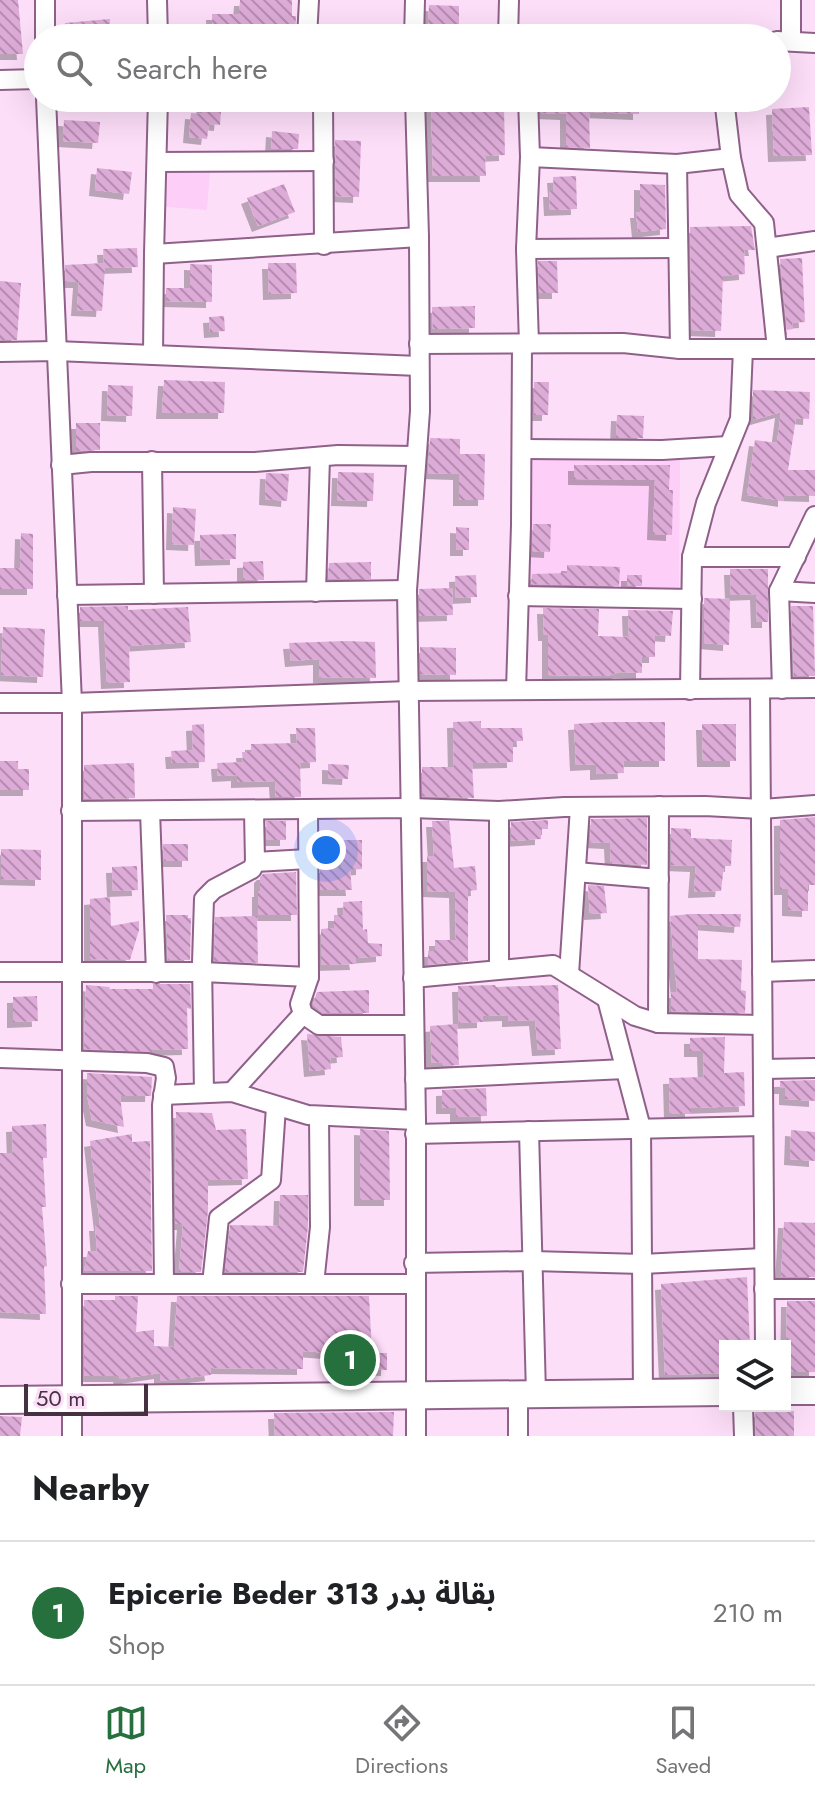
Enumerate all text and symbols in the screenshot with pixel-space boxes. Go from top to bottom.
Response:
search box [24,24,791,112]
icon: search [52,46,96,90]
text: Search here [116,47,268,90]
your location [306,830,346,870]
pin: 1 [324,1330,376,1390]
map controls [719,1340,791,1412]
button: layers [719,1340,791,1412]
scale bar [24,1380,148,1416]
text: 50 m [36,1382,85,1414]
text: Nearby [32,1464,149,1513]
text: Epicerie Beder 313 بقالة بدر [108,1572,496,1615]
text: 1 [51,1594,65,1632]
text: 210 m [713,1594,783,1632]
text: Shop [108,1626,165,1664]
tab: Map [104,1701,148,1781]
tab: Directions [355,1701,448,1781]
tab: Saved [656,1701,711,1781]

